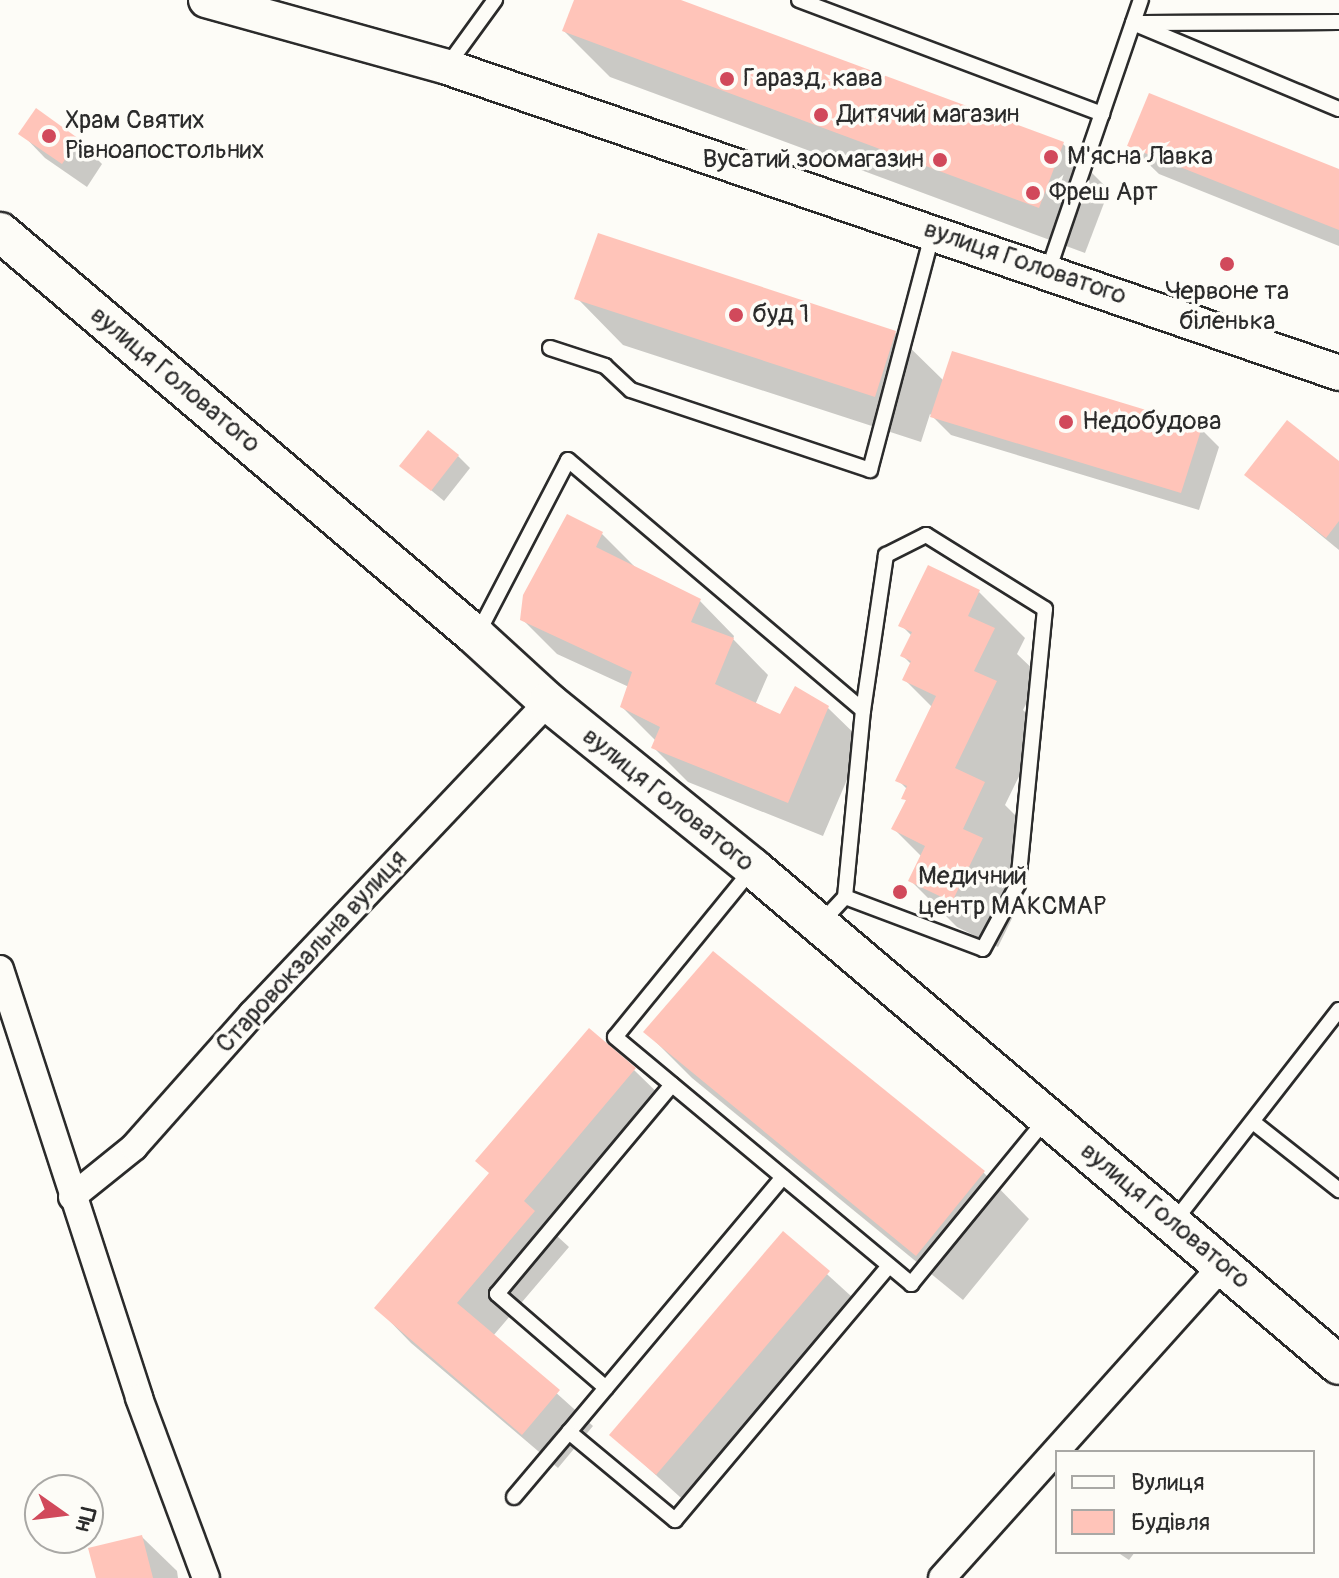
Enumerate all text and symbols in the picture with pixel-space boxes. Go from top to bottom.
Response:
place label: Гаразд, кава [743,63,883,95]
marker: Гаразд, кава [718,70,736,88]
place label: Дитячий магазин [837,99,1019,131]
place label: Храм Святих Рівноапостольних [65,105,264,166]
marker: Дитячий магазин [812,106,830,124]
marker: Храм Святих Рівноапостольних [40,127,58,145]
place label: М'ясна Лавка [1067,141,1213,173]
place label: Вусатий зоомагазин [702,144,924,176]
marker: М'ясна Лавка [1042,148,1060,166]
marker: Вусатий зоомагазин [931,151,949,169]
place label: Фреш Арт [1049,177,1158,209]
marker: Фреш Арт [1024,184,1042,202]
street label: вулиця Головатого [920,214,1130,312]
marker: Червоне та біленька [1218,255,1236,273]
place label: Червоне та біленька [1165,276,1289,338]
place label: буд 1 [752,299,809,331]
street label: вулиця Головатого [84,300,266,460]
marker: буд 1 [727,306,745,324]
place label: Недобудова [1082,406,1221,438]
marker: Недобудова [1057,413,1075,431]
street label: вулиця Головатого [576,721,760,879]
street label: Старовокзальна вулиця [210,844,414,1060]
place label: Медичний центр МАКСМАР [918,861,1106,922]
marker: Медичний центр МАКСМАР [889,881,911,903]
street label: вулиця Головатого [1074,1136,1256,1296]
legend [1055,1450,1315,1554]
text: Вулиця [1131,1468,1204,1497]
north arrow [24,1474,104,1554]
text: Пн [69,1504,102,1534]
text: Будівля [1131,1508,1210,1537]

